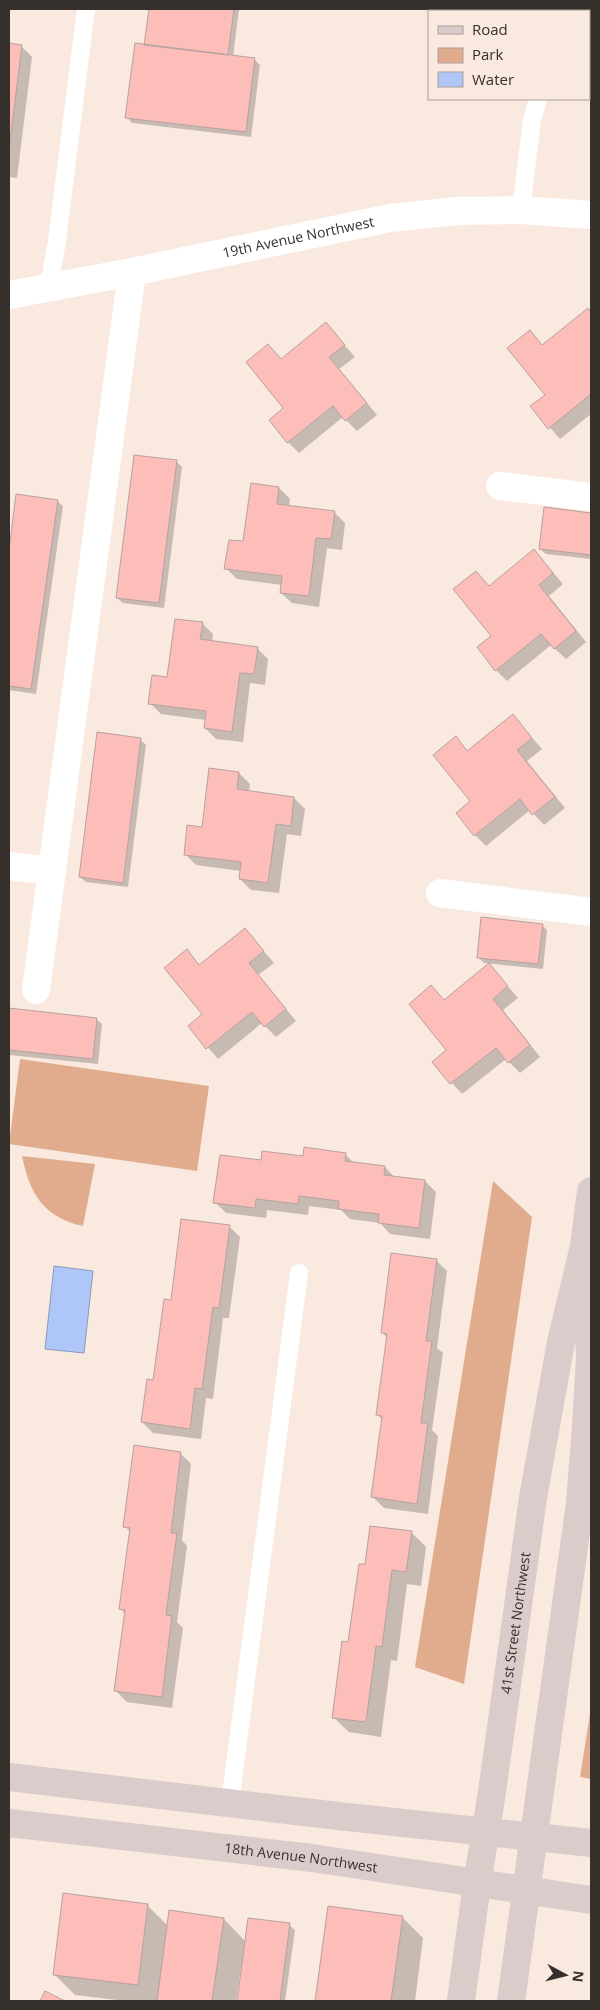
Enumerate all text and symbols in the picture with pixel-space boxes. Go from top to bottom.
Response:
legend [428,10,590,100]
text: Road [472,19,508,39]
text: Park [472,44,503,64]
text: Water [472,69,514,89]
street label: 19th Avenue Northwest [221,212,376,262]
street label: 41st Street Northwest [496,1551,534,1695]
street label: 18th Avenue Northwest [223,1838,379,1877]
north arrow [540,1950,590,2000]
text: N [568,1970,589,1983]

